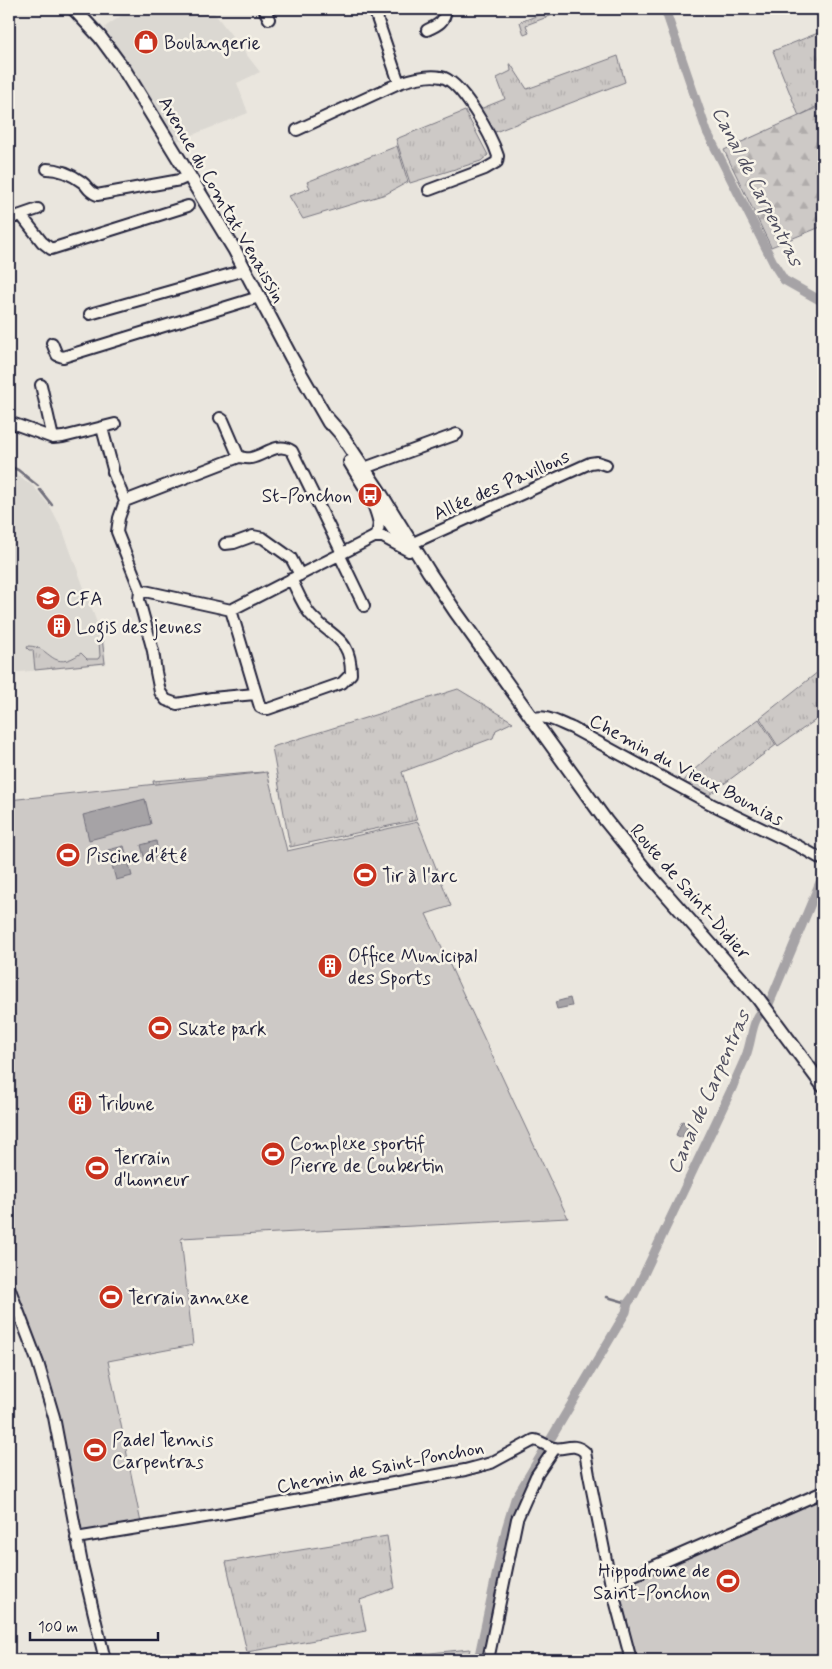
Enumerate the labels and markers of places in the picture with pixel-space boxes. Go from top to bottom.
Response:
shop icon: Boulangerie [133,29,159,55]
place label: Boulangerie [164,31,260,57]
bus stop icon: St-Ponchon [357,482,383,508]
place label: St-Ponchon [262,484,352,509]
school or university icon: CFA [35,585,61,611]
place label: CFA [66,587,103,612]
building icon: Logis des jeunes [46,613,72,639]
place label: Logis des jeunes [76,615,202,643]
sports icon: Piscine d'été [55,842,81,868]
place label: Piscine d'été [86,844,187,869]
sports icon: Tir à l'arc [352,862,378,888]
place label: Tir à l'arc [382,864,458,889]
place label: Office Municipal des Sports [348,944,477,991]
building icon: Office Municipal des Sports [317,953,343,979]
sports icon: Skate park [147,1015,173,1041]
place label: Skate park [178,1017,267,1042]
building icon: Tribune [67,1090,93,1116]
place label: Tribune [98,1092,154,1117]
place label: Complexe sportif Pierre de Coubertin [290,1132,444,1179]
sports icon: Complexe sportif Pierre de Coubertin [260,1141,286,1167]
place label: Terrain d'honneur [114,1146,189,1193]
sports icon: Terrain d'honneur [84,1155,110,1181]
sports icon: Terrain annexe [98,1284,124,1310]
place label: Terrain annexe [128,1286,249,1311]
place label: Padel Tennis Carpentras [112,1428,214,1475]
sports icon: Padel Tennis Carpentras [82,1437,108,1463]
place label: Hippodrome de Saint-Ponchon [593,1559,710,1606]
sports icon: Hippodrome de Saint-Ponchon [715,1568,741,1594]

